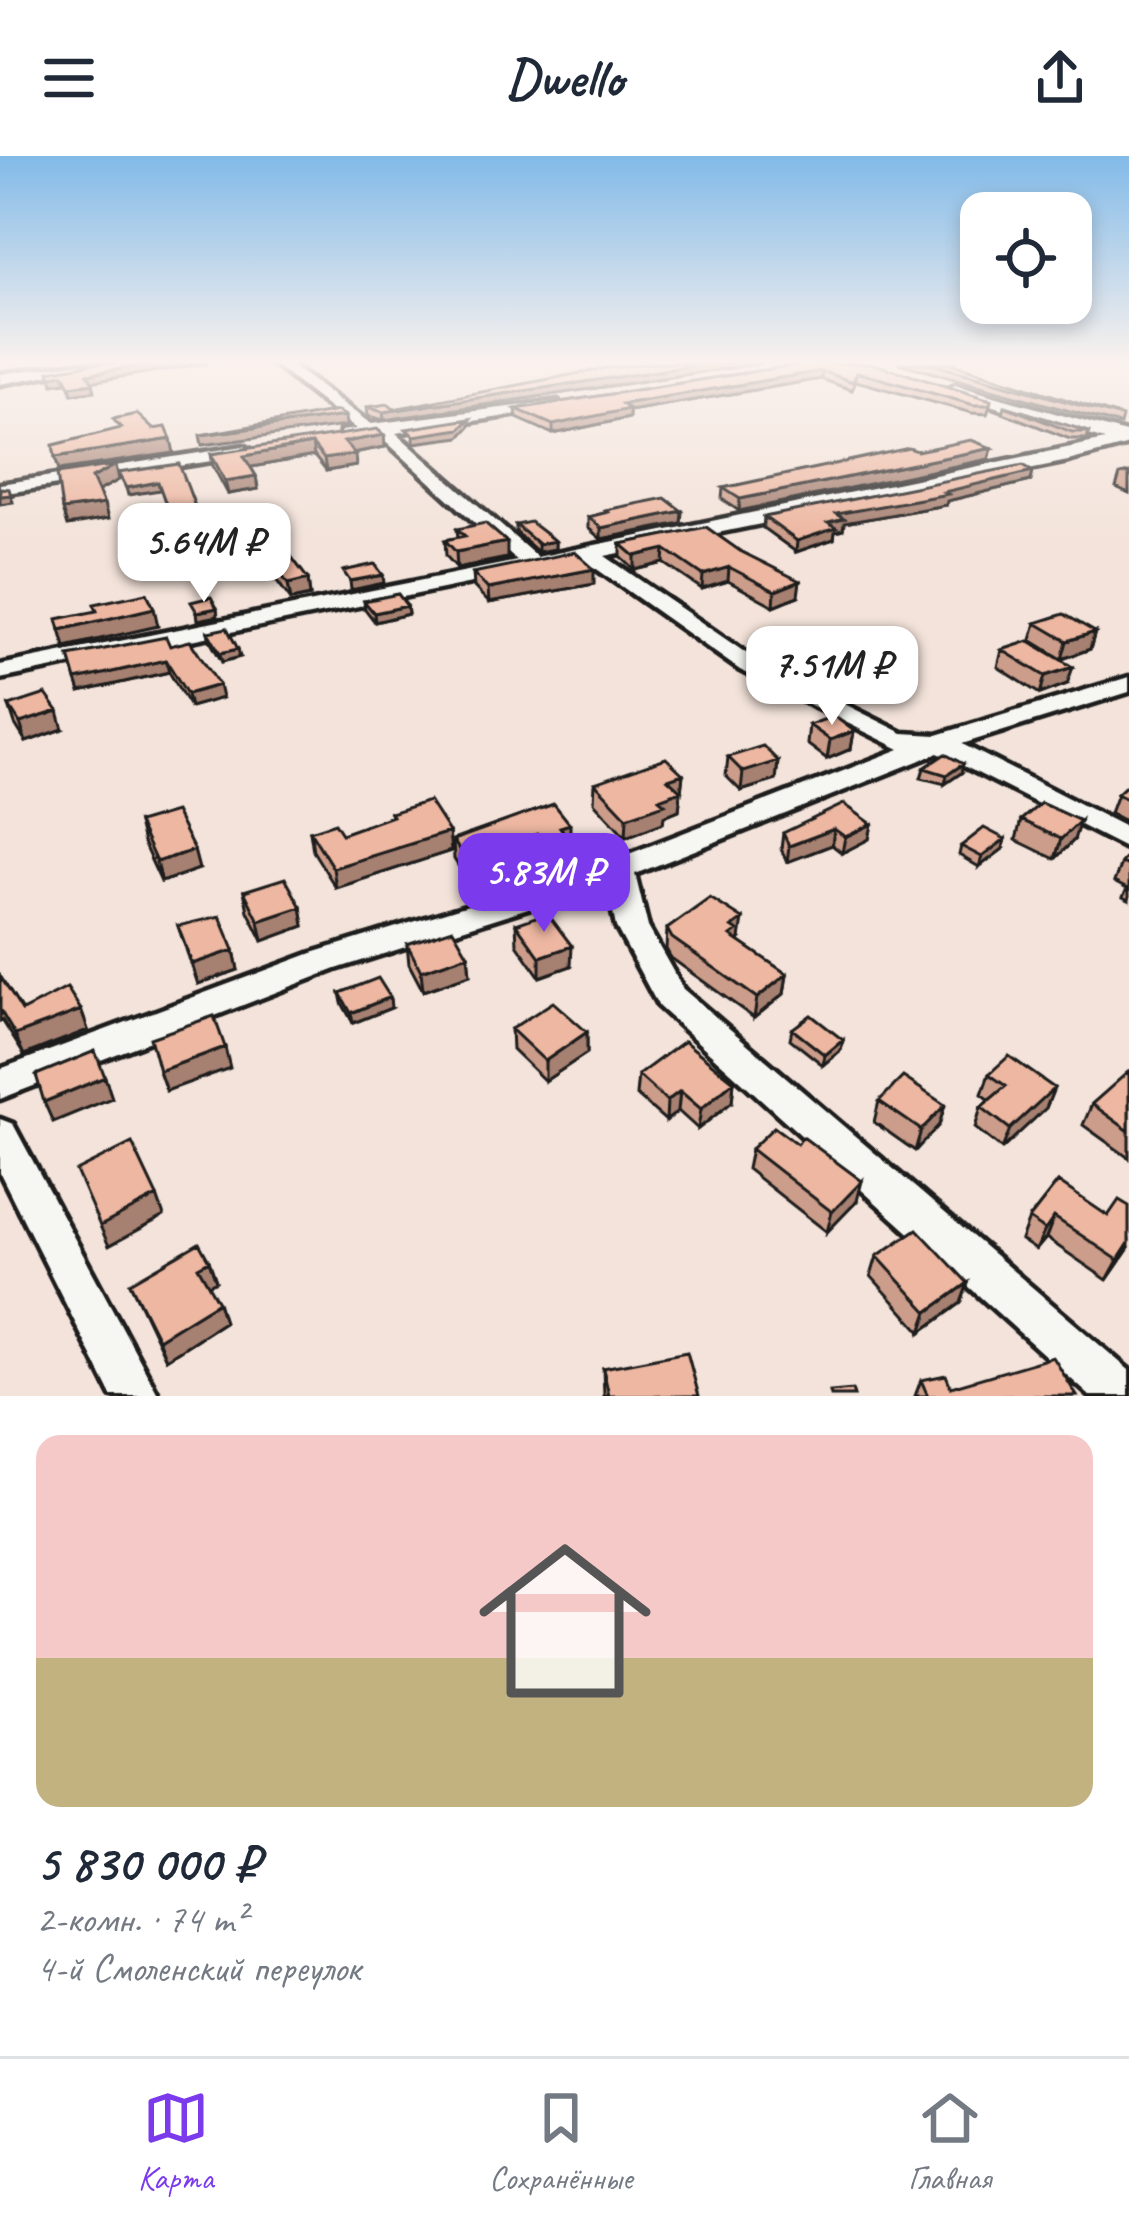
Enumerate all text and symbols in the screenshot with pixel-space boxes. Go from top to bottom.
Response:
text: Dwello [506,44,623,112]
icon: menu [36,45,102,111]
icon: share [1027,45,1093,111]
map controls [960,192,1092,324]
button: locate [960,192,1092,324]
pin: 5.64M ₽ [93,503,315,605]
text: 5.64M ₽ [145,517,263,566]
pin: 7.51M ₽ [721,626,943,728]
text: 7.51M ₽ [773,640,891,689]
pin: 5.83M ₽ [433,833,655,935]
text: 5.83M ₽ [485,847,603,896]
icon: home [457,1513,673,1729]
text: 5 830 000 ₽ [36,1831,259,1895]
text: 2-комн. · 74 m² [36,1895,246,1944]
text: 4-й Смоленский переулок [36,1944,360,1993]
tab: Карта [138,2085,213,2199]
tab: Сохранённые [489,2085,633,2199]
tab: Главная [908,2085,991,2199]

